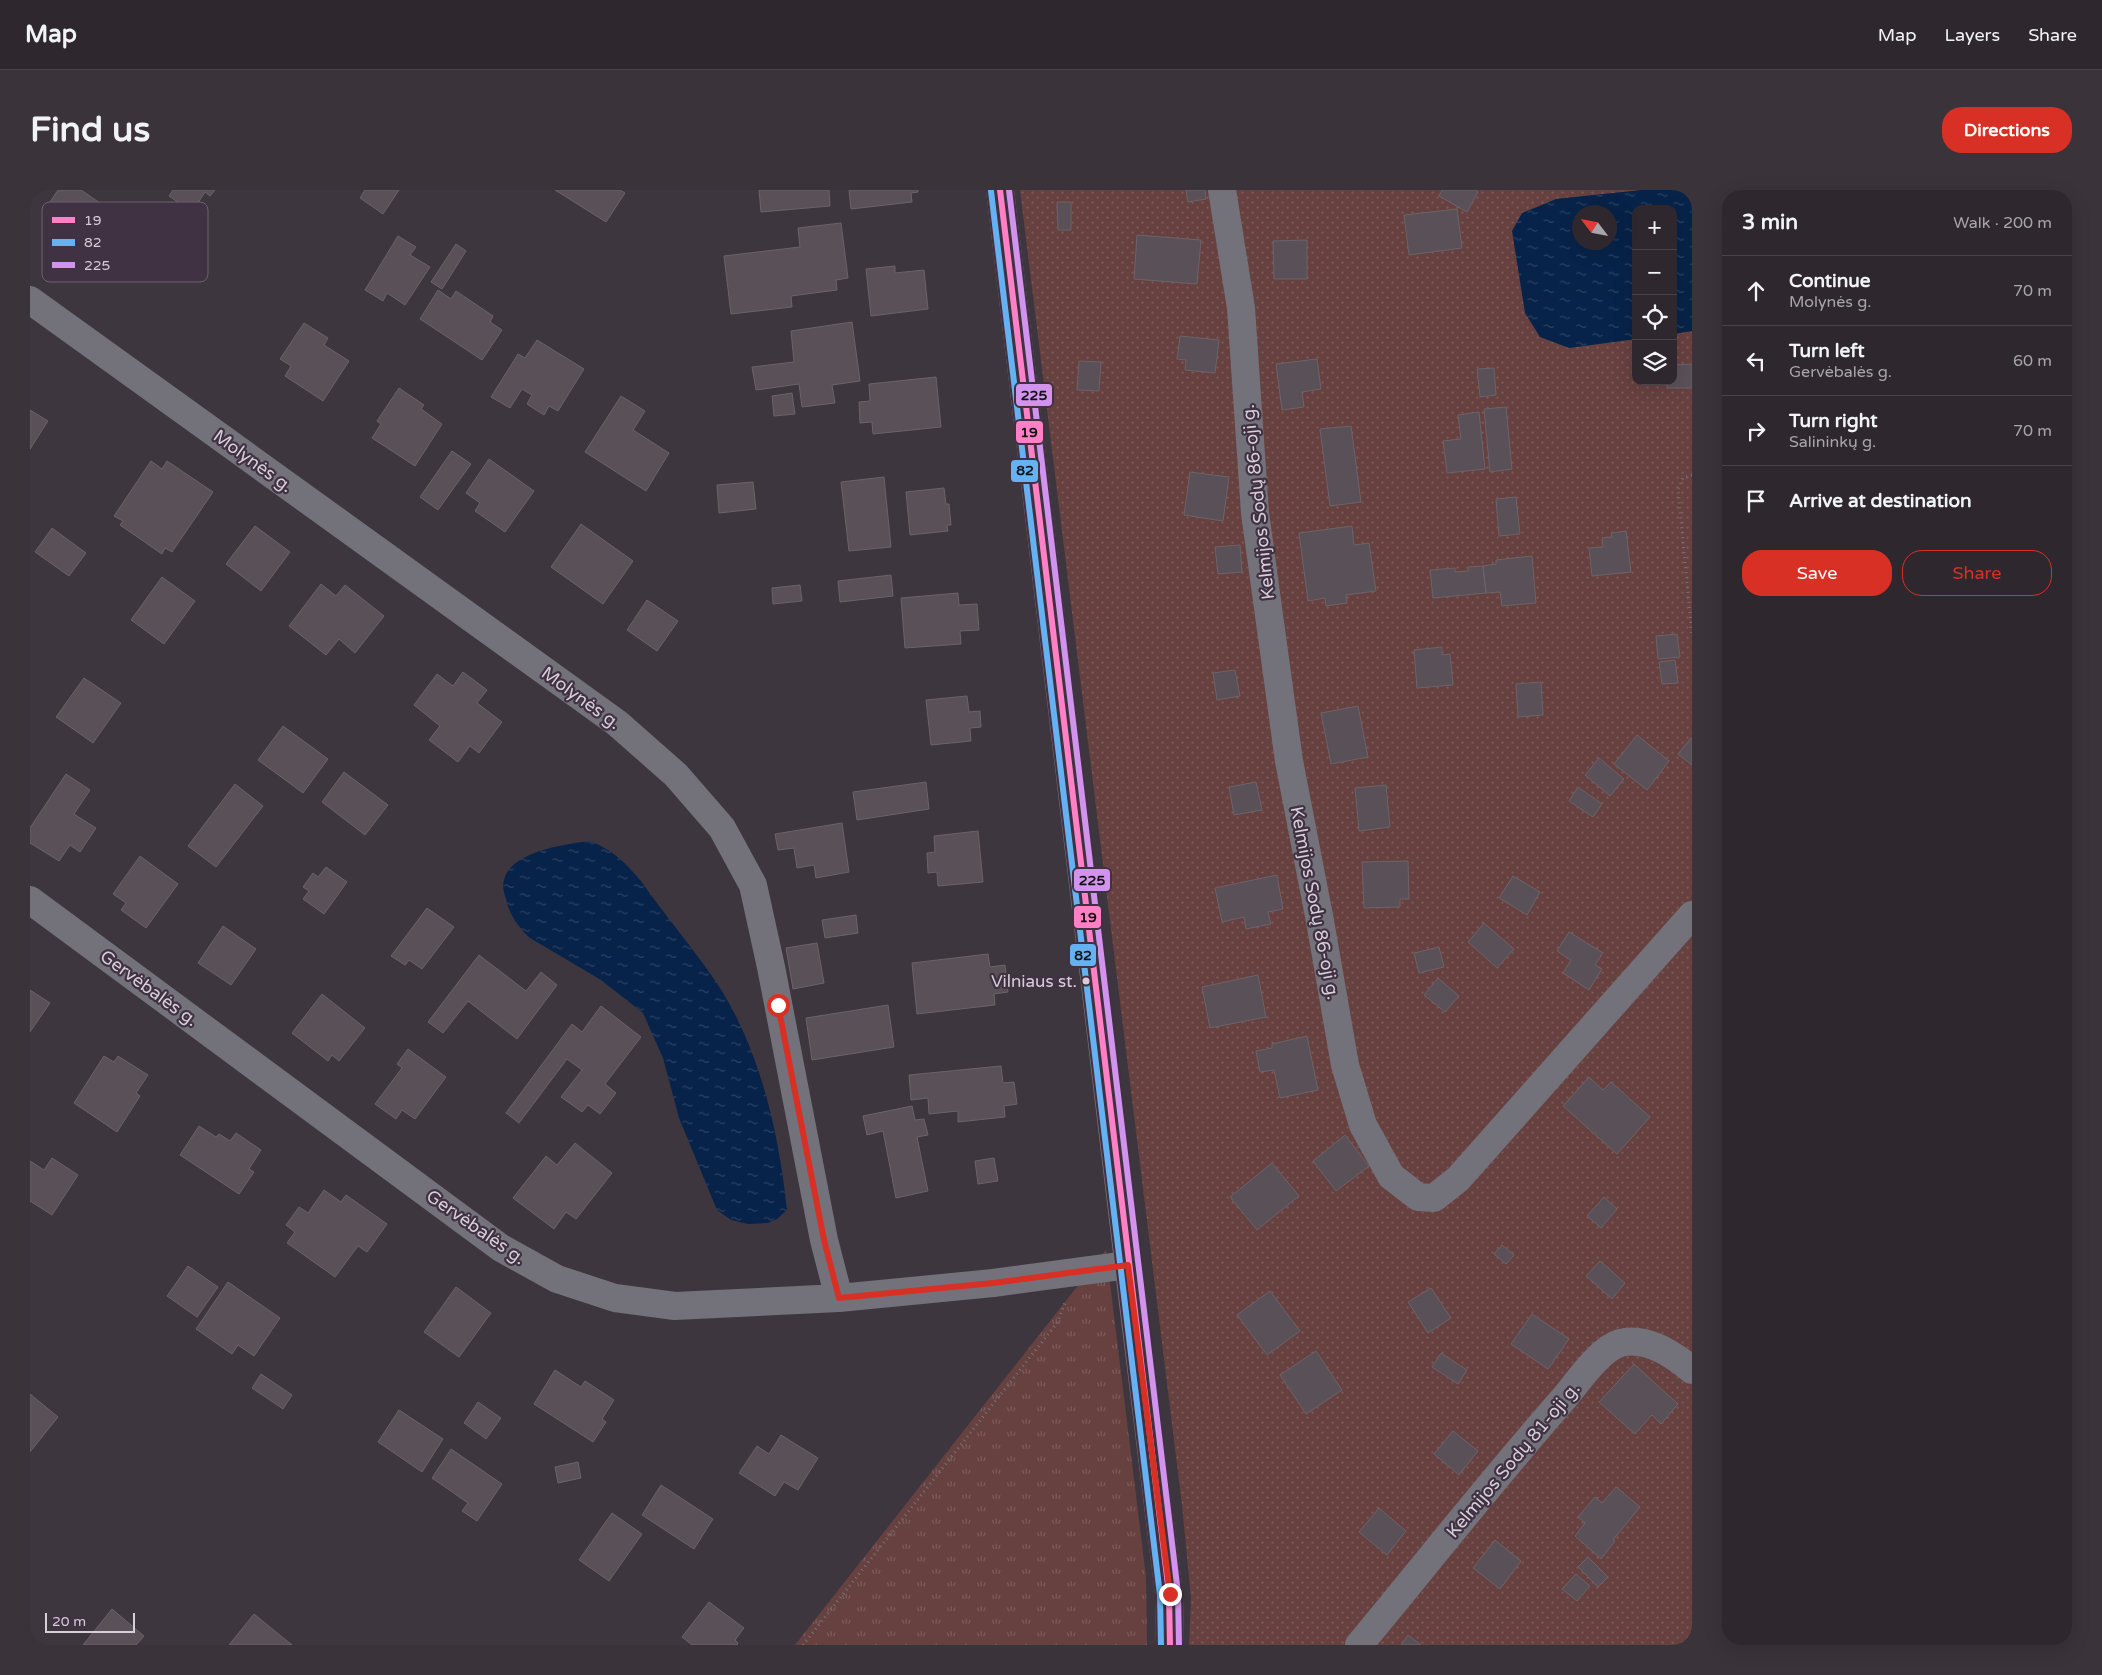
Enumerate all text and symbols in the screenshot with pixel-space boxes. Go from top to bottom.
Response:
text: Map [25,20,77,49]
text: Map [1878,24,1917,46]
text: Layers [1945,24,2000,46]
text: Share [2028,24,2077,46]
button: Directions [1942,107,2072,153]
text: Find us [30,109,150,151]
legend [42,202,208,282]
north arrow [1572,205,1617,250]
map controls [1632,205,1677,385]
button: + [1632,205,1677,250]
text: 3 min [1742,210,1798,235]
text: 19 [84,212,102,229]
text: Walk · 200 m [1953,213,2052,233]
text: 82 [84,234,102,251]
button: − [1632,250,1677,295]
text: 225 [84,257,110,274]
text: Continue [1789,270,1871,292]
icon: ahead [1742,277,1770,305]
text: 70 m [2013,281,2052,301]
text: Molynės g. [1789,292,1871,312]
button: locate [1632,295,1677,340]
button: layers [1632,340,1677,385]
text: Turn left [1789,340,1865,362]
icon: left [1742,347,1770,375]
text: 60 m [2013,351,2052,371]
text: Gervėbalės g. [1789,362,1892,382]
line badge: 225 [1015,383,1053,407]
text: 225 [1021,387,1047,404]
street label: Kelmijos Sodų 86-oji g. [1237,403,1279,601]
text: Turn right [1789,410,1877,432]
icon: right [1742,417,1770,445]
line badge: 19 [1015,420,1044,444]
text: 70 m [2013,421,2052,441]
text: 19 [1020,424,1038,441]
street label: Molynės g. [209,425,297,497]
text: Salininkų g. [1789,432,1876,452]
line badge: 82 [1010,459,1039,483]
text: 82 [1016,462,1034,479]
icon: arrive [1742,487,1770,515]
text: Arrive at destination [1789,490,1972,512]
button: Save [1742,550,1892,596]
button: Share [1902,550,2052,596]
street label: Molynės g. [537,662,625,734]
street label: Kelmijos Sodų 86-oji g. [1285,805,1345,1001]
line badge: 225 [1073,868,1111,892]
text: 225 [1079,872,1105,889]
line badge: 19 [1073,905,1102,929]
text: 19 [1079,909,1097,926]
line badge: 82 [1069,943,1097,967]
street label: Gervėbalės g. [96,945,202,1031]
text: 82 [1074,947,1092,964]
place label: Vilniaus st. [991,971,1077,992]
marker: Vilniaus st. [1081,976,1091,986]
route start [767,994,790,1017]
street label: Gervėbalės g. [422,1185,530,1269]
street label: Kelmijos Sodų 81-oji g. [1441,1378,1585,1542]
route end [1159,1583,1182,1606]
scale bar [45,1610,135,1633]
text: 20 m [52,1613,86,1630]

